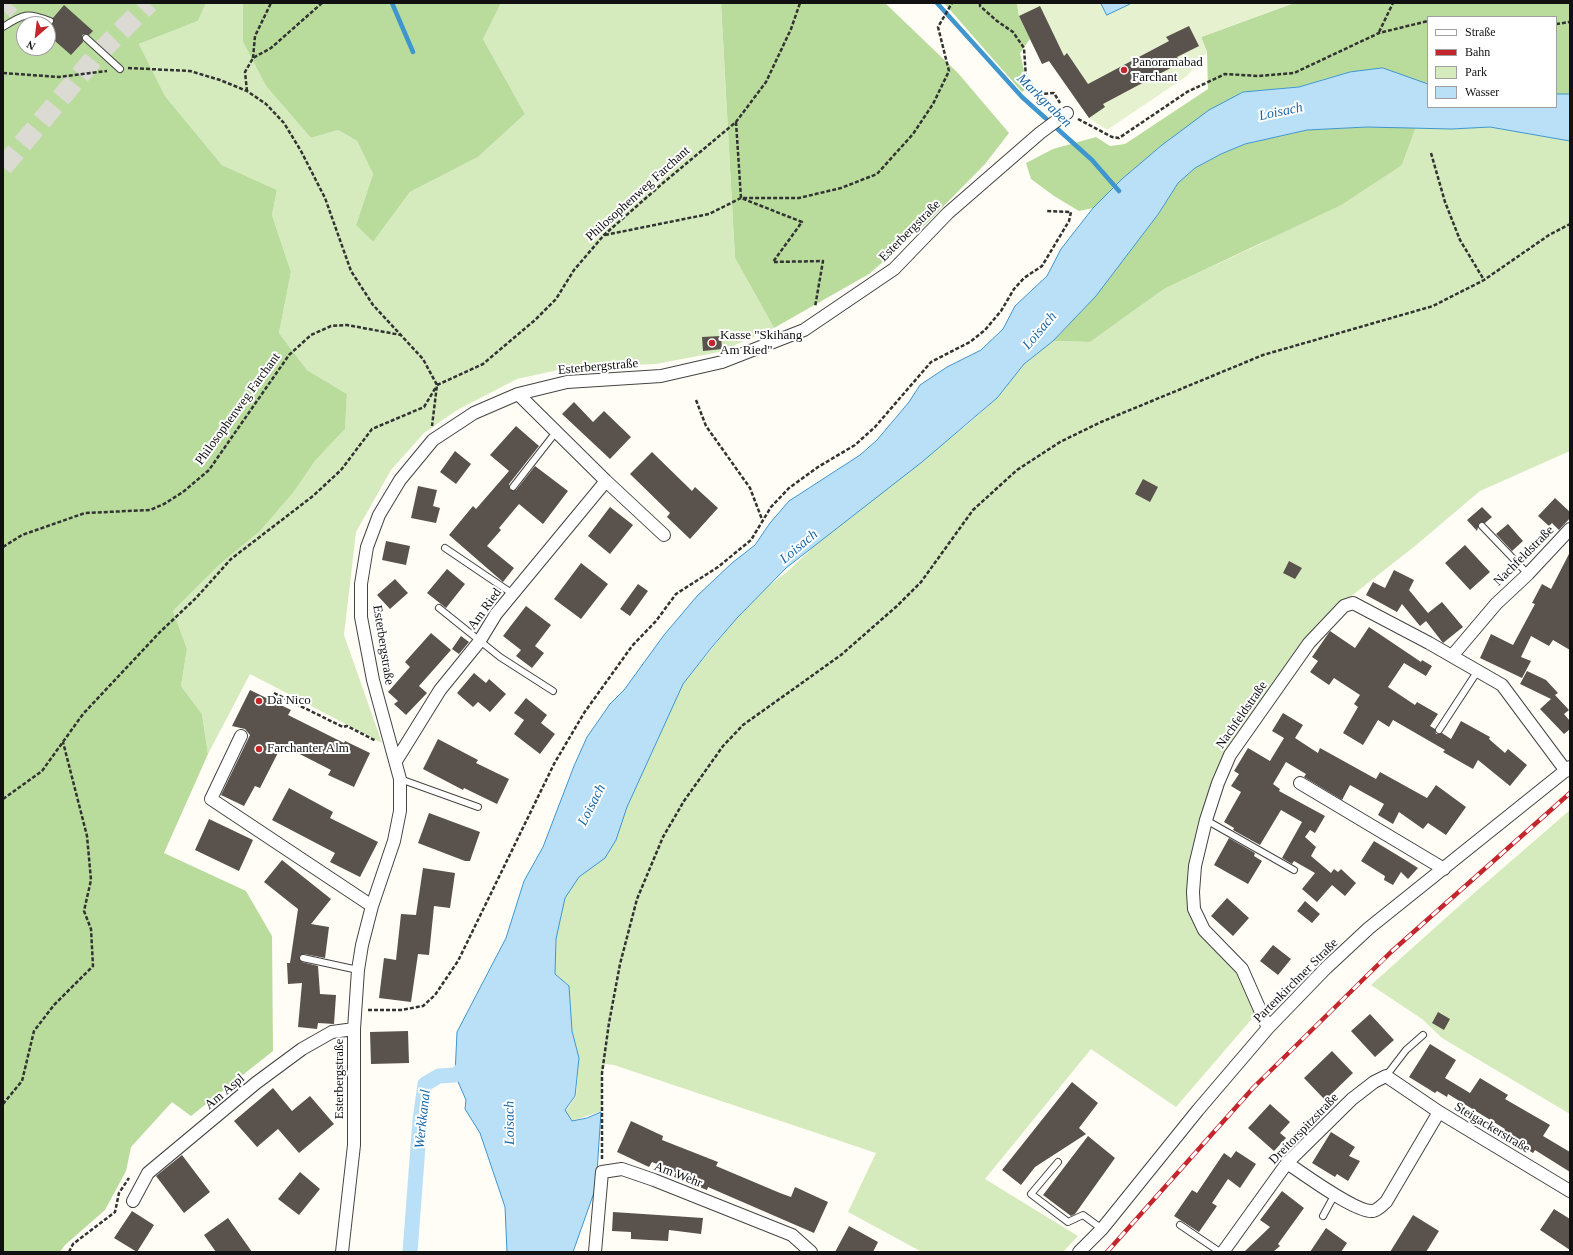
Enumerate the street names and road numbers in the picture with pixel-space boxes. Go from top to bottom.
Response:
street label: Philosophenweg Farchant [583,143,693,245]
street label: Esterbergstraße [876,197,944,265]
street label: Philosophenweg Farchant [192,350,284,468]
street label: Esterbergstraße [557,356,639,378]
street label: Nachfeldstraße [1491,523,1557,589]
street label: Am Ried [465,585,505,633]
street label: Esterbergstraße [369,604,397,686]
street label: Nachfeldstraße [1213,678,1271,752]
street label: Partenkirchner Straße [1251,936,1341,1026]
street label: Esterbergstraße [332,1039,348,1119]
street label: Am Aspl [202,1071,248,1113]
street label: Dreitorspitzstraße [1266,1090,1342,1168]
street label: Steigackerstraße [1451,1099,1533,1157]
street label: Am Wehr [652,1159,704,1191]

